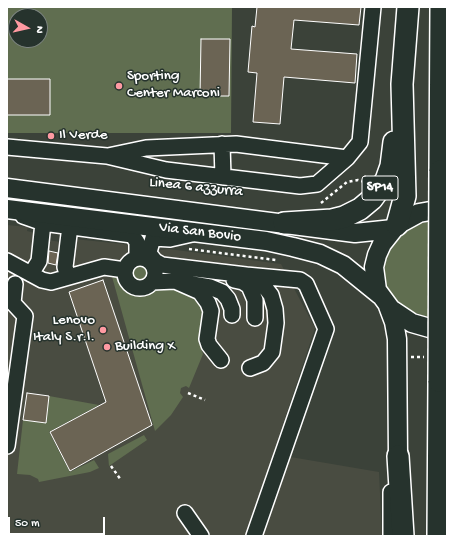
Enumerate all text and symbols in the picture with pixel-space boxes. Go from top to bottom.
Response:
north arrow [8,8,48,48]
text: N [32,25,45,34]
place label: Sporting Center Marconi [127,68,220,103]
marker: Sporting Center Marconi [114,81,124,91]
place label: Il Verde [59,127,107,145]
marker: Il Verde [46,131,56,141]
street label: Linea 6 azzurra [148,174,244,202]
road number: SP14 [362,176,398,200]
street label: Via San Bovio [158,219,242,247]
place label: Lenovo Italy S.r.l. [33,312,95,347]
marker: Lenovo Italy S.r.l. [98,325,108,335]
place label: Building X [115,338,175,356]
marker: Building X [102,342,112,352]
scale bar [10,509,107,535]
text: 50 m [15,517,40,531]

